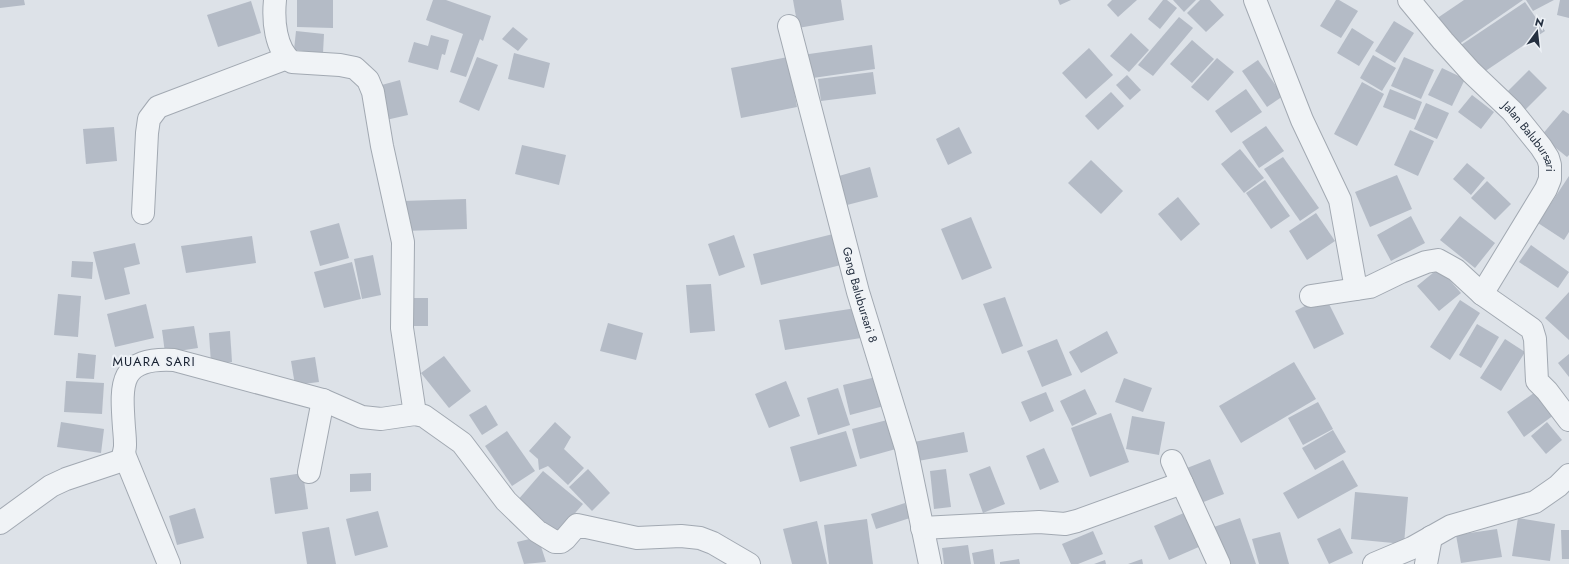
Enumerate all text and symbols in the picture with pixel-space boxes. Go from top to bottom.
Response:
north arrow [1517,12,1557,52]
text: N [1533,13,1546,31]
street label: Jalan Balubursari [1497,96,1559,172]
street label: Gang Balubursari 8 [838,245,882,345]
district label: MUARA SARI [112,352,196,371]

